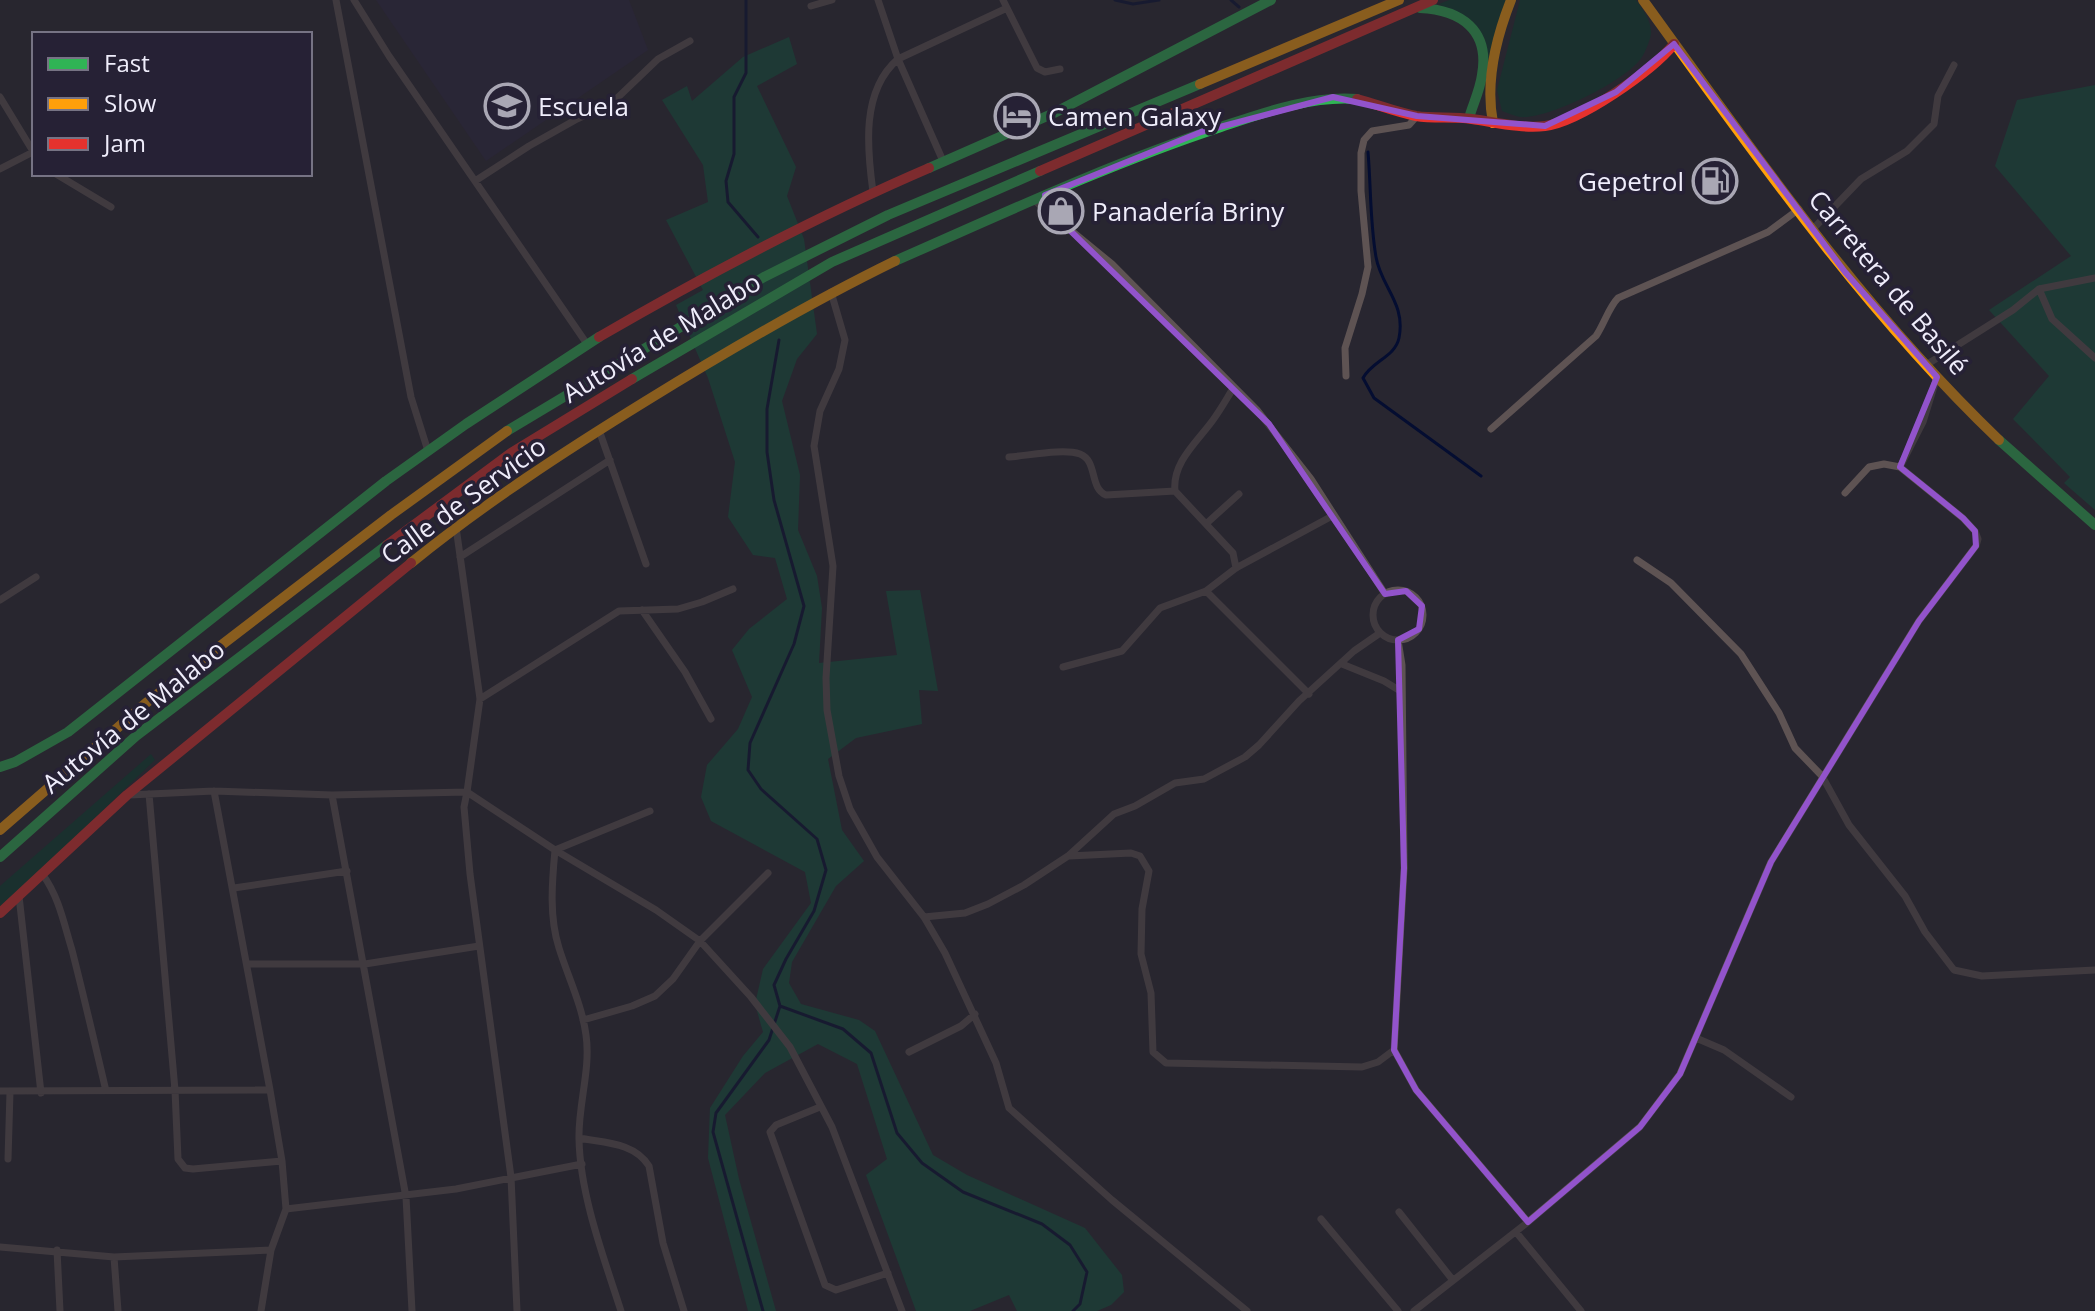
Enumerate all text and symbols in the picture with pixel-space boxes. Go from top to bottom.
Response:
legend [32,32,312,176]
text: Fast [104,46,150,79]
school or university icon: Escuela [483,82,531,130]
text: Slow [104,86,157,119]
place label: Escuela [538,88,629,124]
hotel icon: Camen Galaxy [993,92,1041,140]
place label: Camen Galaxy [1048,98,1222,134]
text: Jam [102,126,146,159]
fuel station icon: Gepetrol [1691,157,1739,205]
place label: Gepetrol [1578,163,1684,199]
street label: Carretera de Basilé [1801,182,1977,382]
shop icon: Panadería Briny [1037,187,1085,235]
place label: Panadería Briny [1092,193,1285,229]
street label: Autovía de Malabo [555,263,767,411]
street label: Calle de Servicio [373,428,553,572]
street label: Autovía de Malabo [34,631,232,801]

